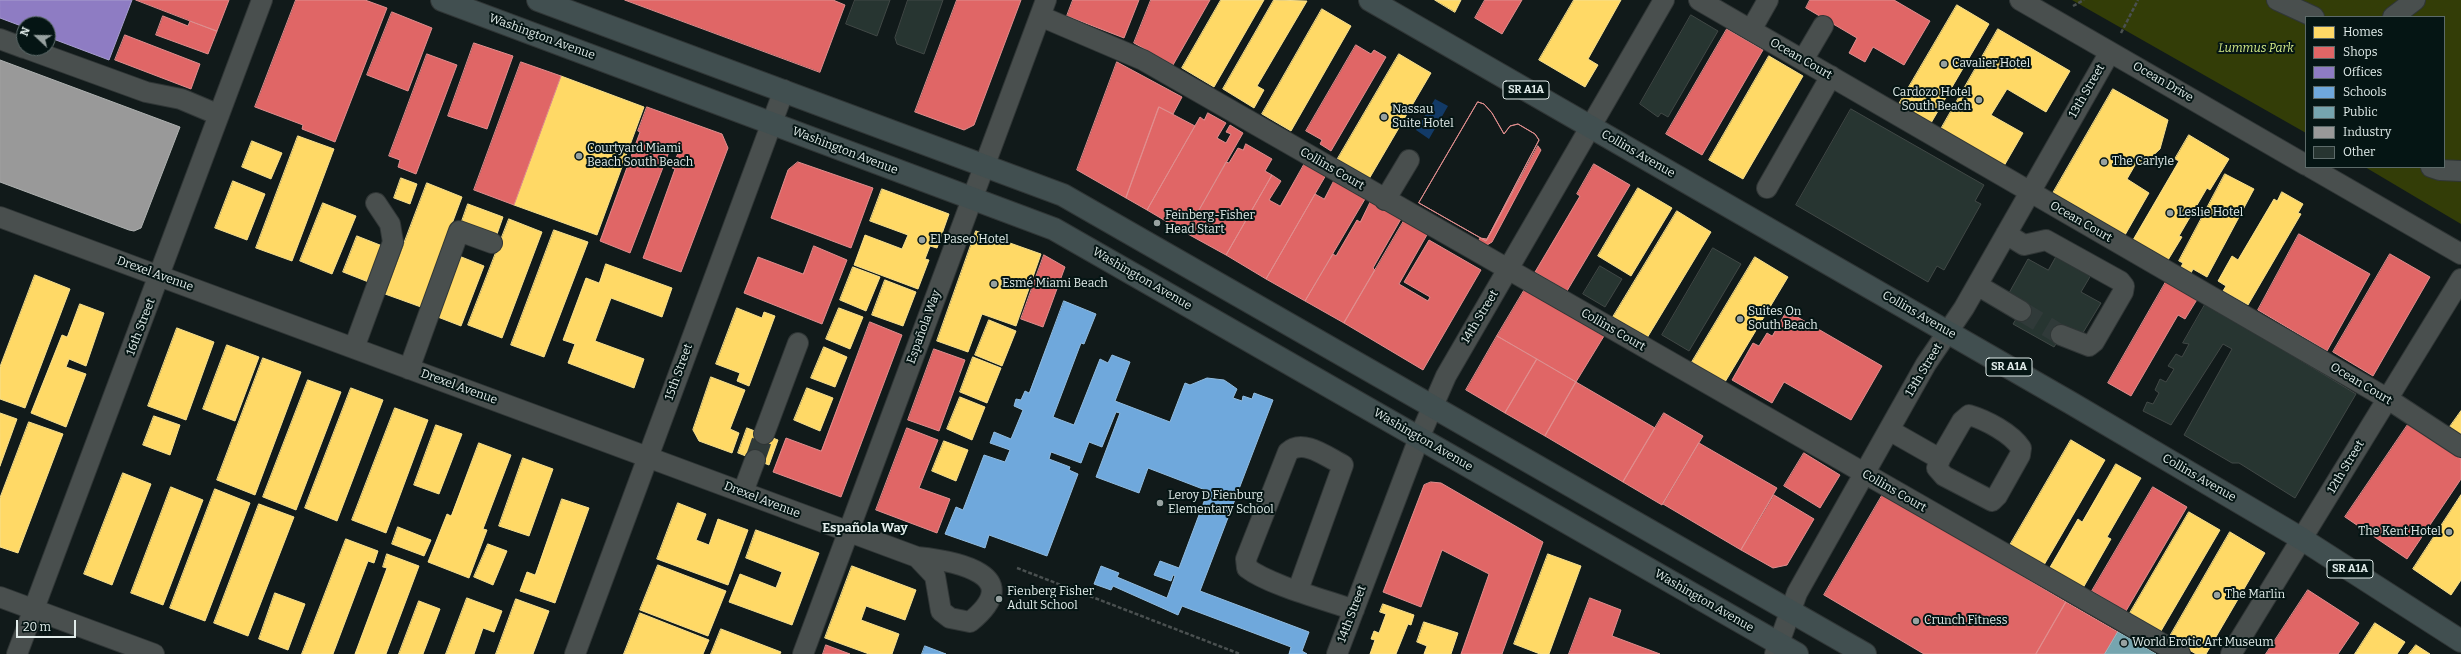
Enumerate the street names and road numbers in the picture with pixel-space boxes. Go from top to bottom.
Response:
street label: Washington Avenue [487,11,597,63]
street label: Ocean Court [1767,35,1835,83]
street label: Ocean Drive [2130,59,2196,105]
street label: 13th Street [2066,62,2108,120]
road number: SR A1A [1503,81,1549,99]
street label: Washington Avenue [790,124,900,178]
street label: Collins Avenue [1599,127,1677,181]
street label: Collins Court [1297,145,1367,193]
street label: Ocean Court [2047,198,2115,246]
street label: Washington Avenue [1090,245,1194,313]
street label: Drexel Avenue [115,253,195,295]
street label: Española Way [904,288,944,366]
street label: 14th Street [1458,288,1502,346]
street label: Collins Avenue [1880,288,1958,342]
street label: 16th Street [124,296,158,358]
street label: Collins Court [1578,306,1648,354]
street label: 13th Street [1902,341,1946,399]
street label: 15th Street [662,342,696,402]
road number: SR A1A [1986,358,2032,376]
street label: Ocean Court [2328,360,2394,408]
street label: Drexel Avenue [419,366,499,408]
street label: Washington Avenue [1371,406,1475,474]
street label: 12th Street [2325,438,2367,496]
street label: Collins Avenue [2160,451,2238,505]
street label: Collins Court [1859,467,1929,515]
street label: Drexel Avenue [722,479,802,521]
road number: SR A1A [2327,560,2373,578]
street label: Washington Avenue [1652,567,1756,635]
street label: 14th Street [1335,583,1369,645]

